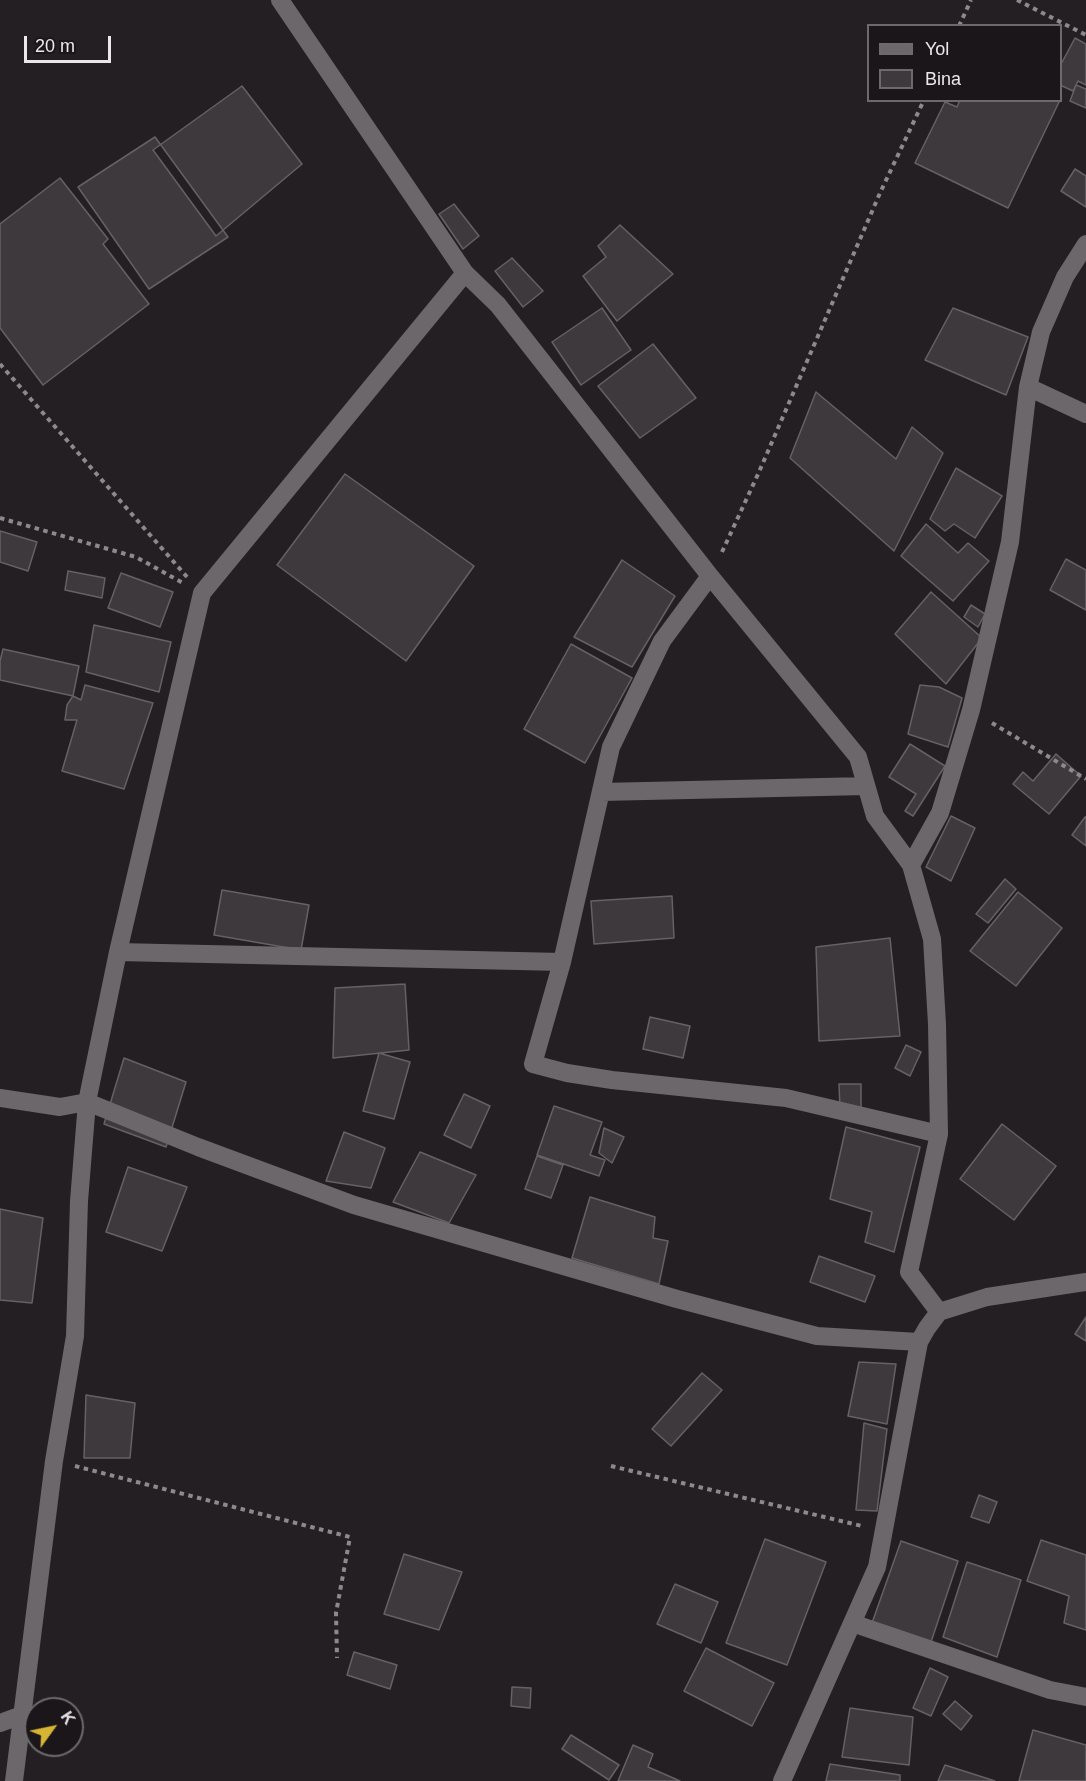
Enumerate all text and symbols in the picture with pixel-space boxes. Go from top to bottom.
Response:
scale bar [27,24,114,62]
legend [867,24,1062,102]
text: 20 m [35,36,75,56]
text: Yol [925,39,949,59]
text: Bina [925,69,961,89]
north arrow [24,1697,84,1757]
text: K [58,1709,78,1727]

